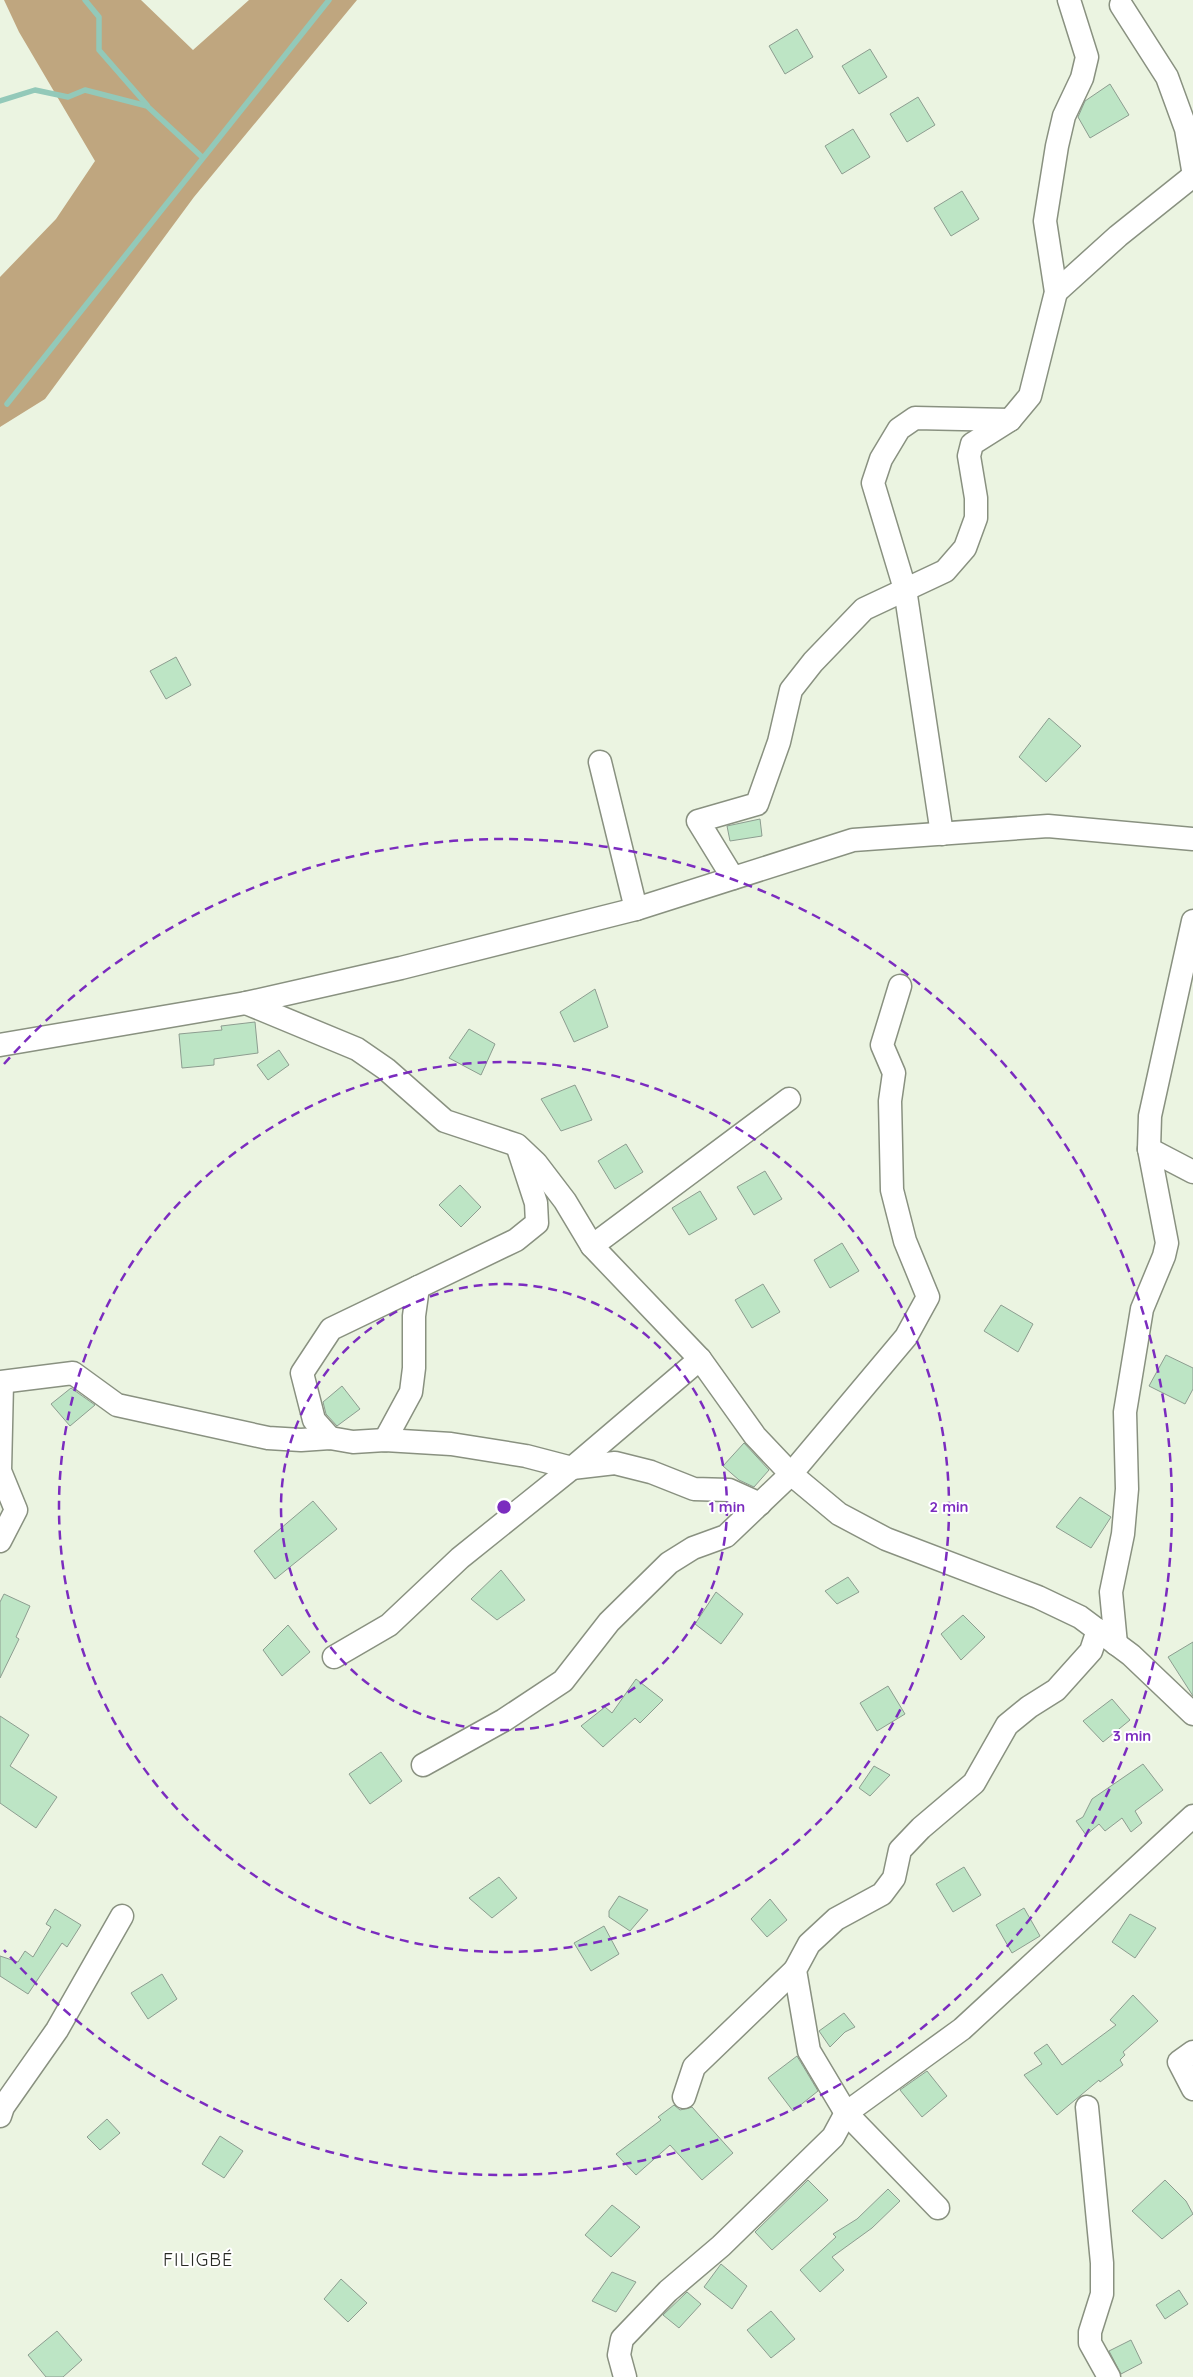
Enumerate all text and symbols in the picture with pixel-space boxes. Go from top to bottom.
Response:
text: 1 min [709,1497,745,1516]
text: 2 min [929,1497,969,1516]
centre of rings [495,1498,513,1516]
text: 3 min [1113,1726,1151,1745]
district label: FILIGBÉ [163,2248,233,2271]

